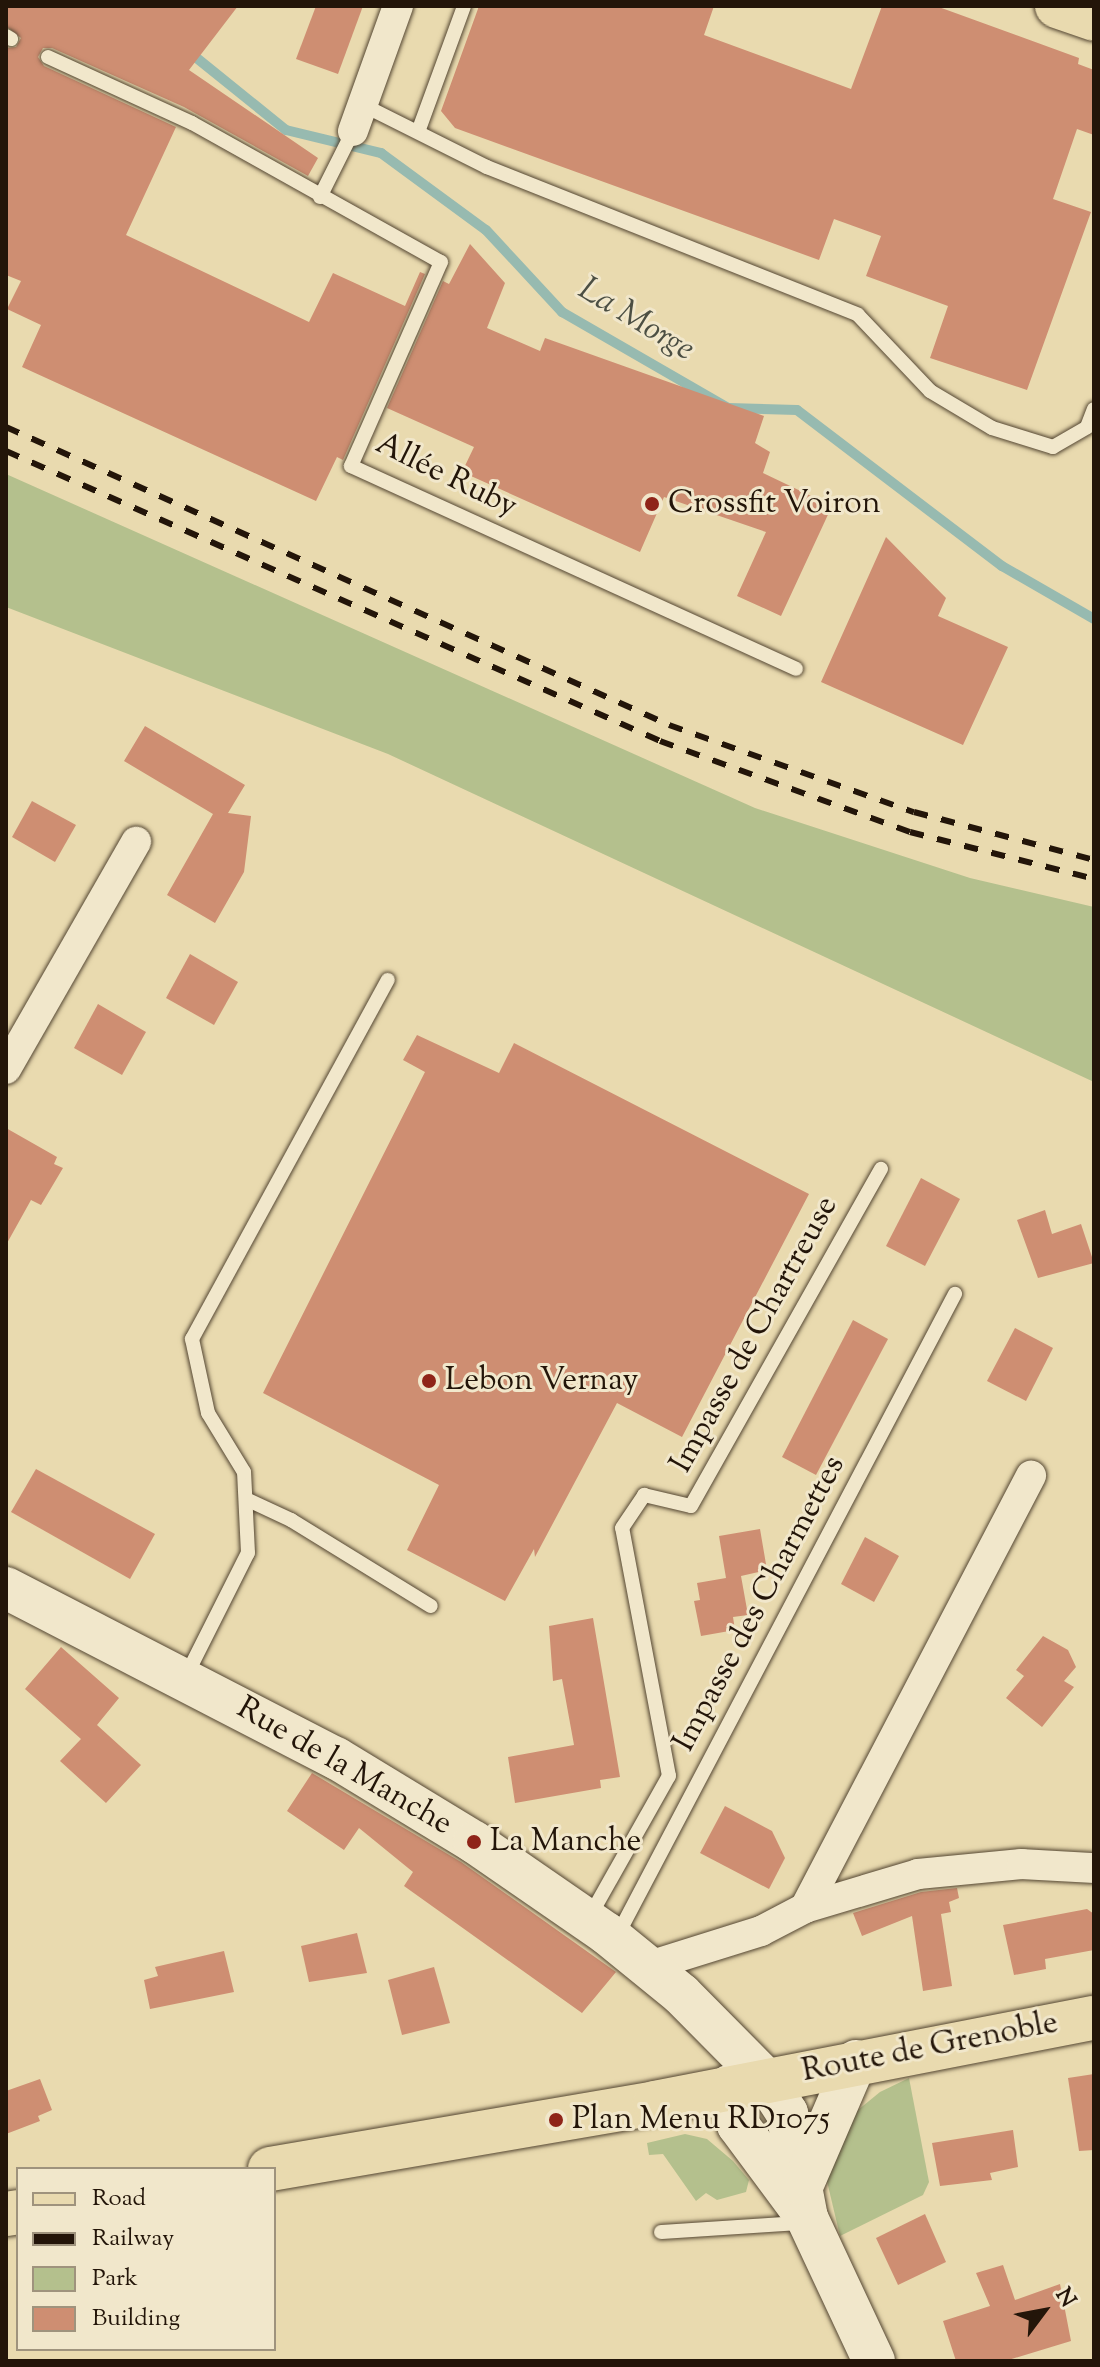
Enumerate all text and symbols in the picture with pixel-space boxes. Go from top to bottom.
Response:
water label: La Morge [570,269,702,371]
street label: Allée Ruby [369,425,523,527]
place label: Crossfit Voiron [668,485,881,523]
marker: Crossfit Voiron [643,495,661,513]
street label: Impasse de Chartreuse [663,1190,847,1480]
place label: Lebon Vernay [445,1362,638,1400]
marker: Lebon Vernay [420,1372,438,1390]
street label: Impasse des Charmettes [666,1450,854,1758]
street label: Rue de la Manche [229,1690,459,1844]
place label: La Manche [490,1823,641,1861]
marker: La Manche [465,1833,483,1851]
street label: Route de Grenoble [799,2004,1061,2092]
place label: Plan Menu RD1075 [572,2101,830,2139]
marker: Plan Menu RD1075 [547,2111,565,2129]
legend [16,2167,276,2351]
text: Road [92,2182,146,2216]
text: Railway [92,2222,174,2256]
text: Park [92,2262,138,2296]
north arrow [1004,2271,1084,2351]
text: N [1046,2282,1083,2314]
text: Building [92,2302,180,2336]

